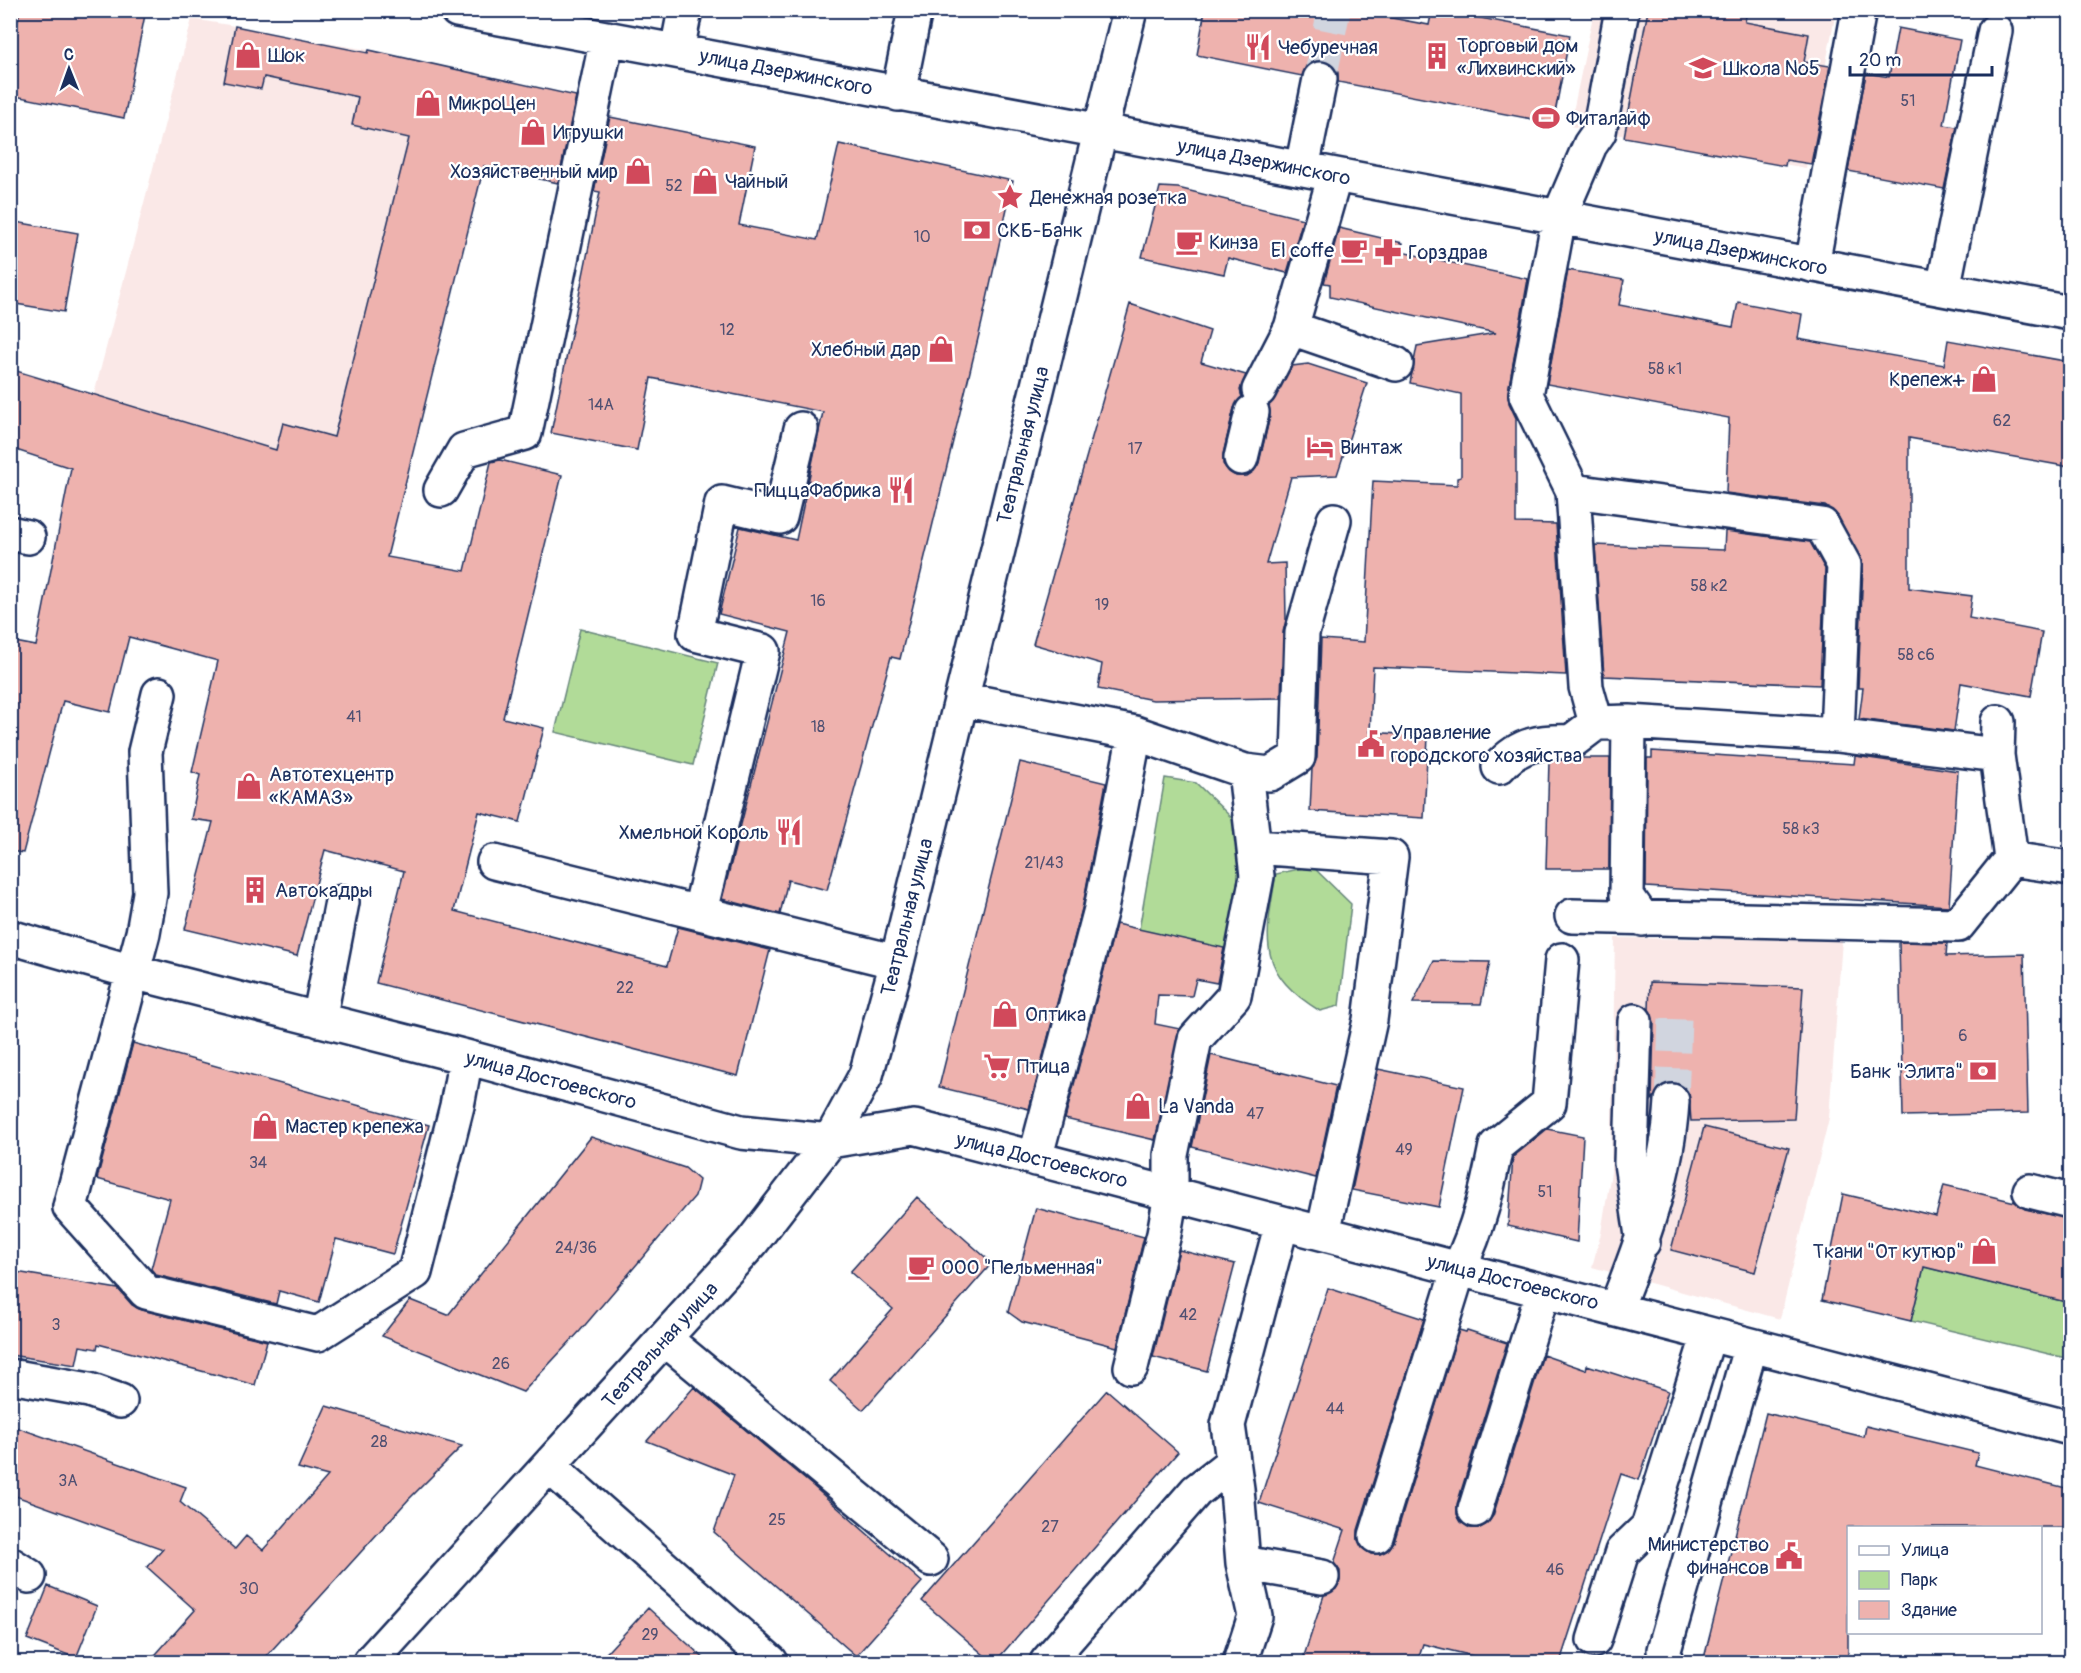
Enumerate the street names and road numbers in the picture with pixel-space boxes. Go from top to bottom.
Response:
street label: улица Дзержинского [696,43,875,101]
street label: улица Дзержинского [1174,133,1353,191]
street label: улица Дзержинского [1651,223,1830,281]
street label: Театральная улица [991,364,1055,526]
street label: Театральная улица [875,836,939,998]
street label: улица Достоевского [462,1045,639,1115]
street label: улица Достоевского [953,1126,1131,1193]
street label: улица Достоевского [1424,1248,1602,1315]
street label: Театральная улица [597,1277,723,1413]

